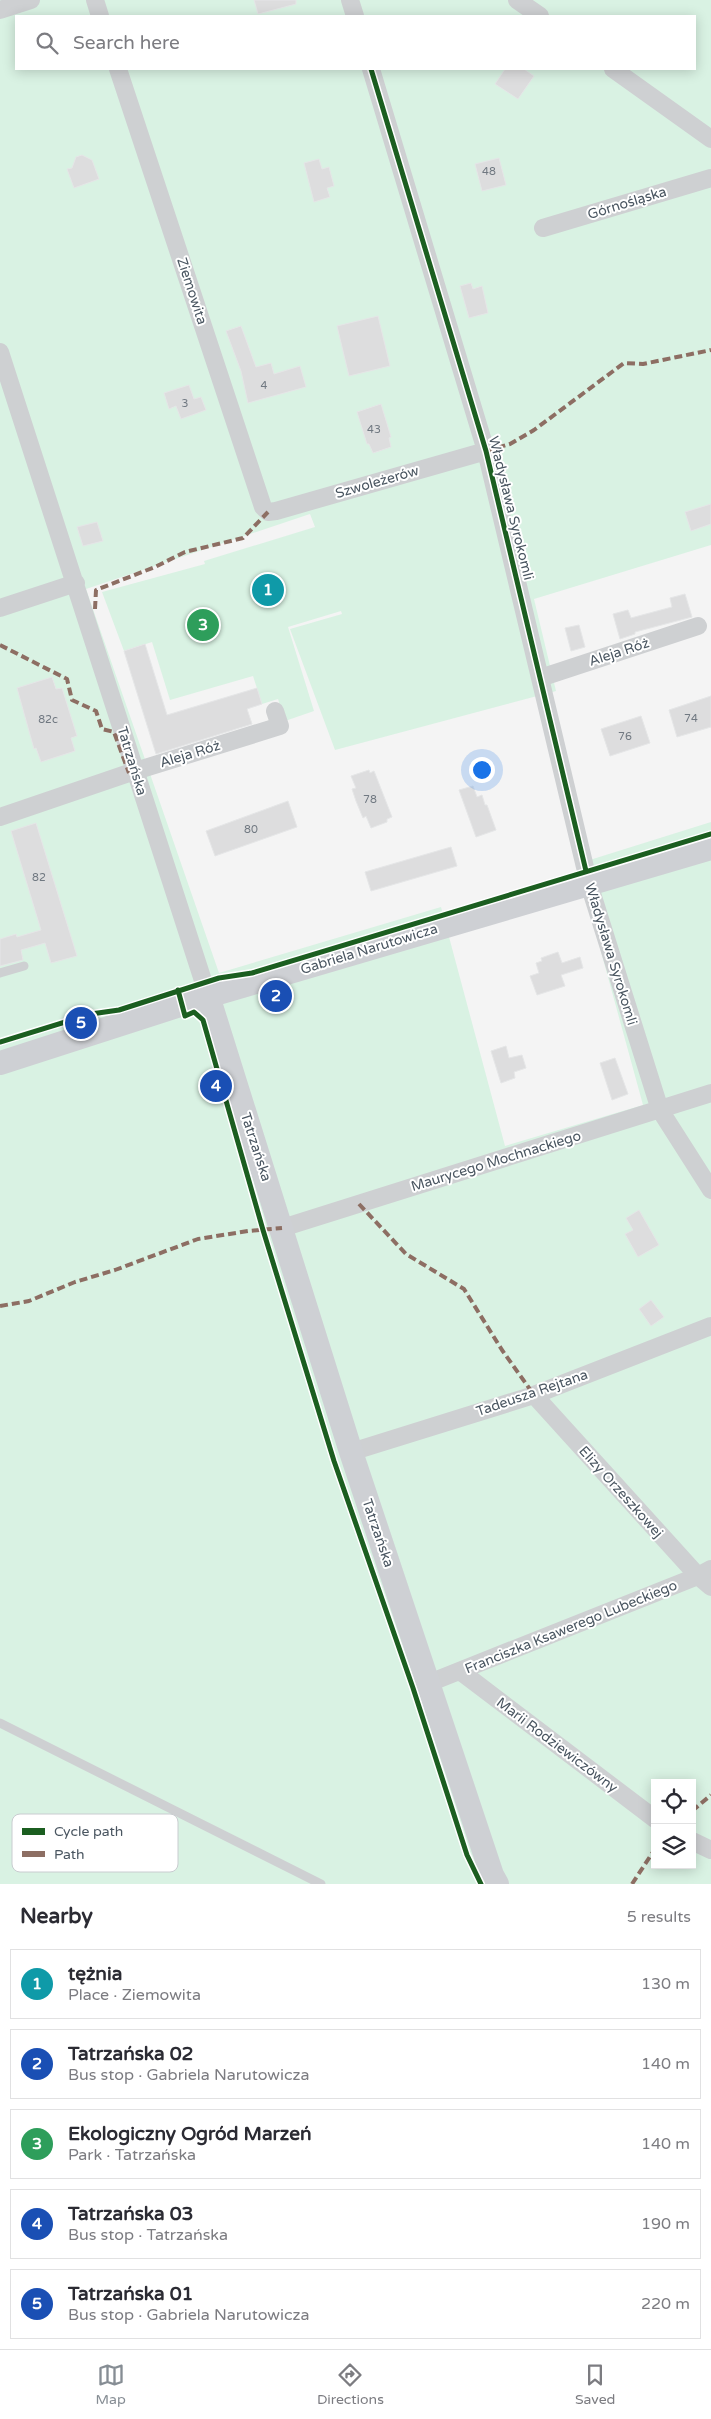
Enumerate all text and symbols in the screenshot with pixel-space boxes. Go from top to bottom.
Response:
search box [15,15,696,70]
icon: search [33,29,61,57]
text: Search here [73,32,180,54]
house number: 48 [482,165,496,178]
street label: Górnośląska [586,183,668,223]
street label: Ziemowita [173,255,211,327]
house number: 4 [261,379,268,392]
house number: 3 [182,397,189,410]
house number: 43 [367,423,381,436]
street label: Władysława Syrokomli [485,434,537,582]
street label: Szwoleżerów [333,462,421,502]
pin: 1 [252,571,284,609]
pin: 3 [187,606,219,644]
street label: Aleja Róż [587,634,651,670]
house number: 74 [684,712,698,725]
house number: 82c [38,713,58,726]
street label: Tatrzańska [113,724,151,798]
house number: 76 [618,730,632,743]
street label: Aleja Róż [158,737,222,771]
your location [469,757,495,783]
house number: 78 [363,793,377,806]
house number: 80 [244,823,258,836]
house number: 82 [32,871,46,884]
street label: Władysława Syrokomli [581,881,641,1027]
street label: Gabriela Narutowicza [298,920,440,978]
pin: 2 [260,977,292,1015]
pin: 5 [65,1004,97,1042]
pin: 4 [200,1067,232,1105]
street label: Tatrzańska [237,1110,275,1184]
street label: Maurycego Mochnackiego [409,1127,583,1195]
street label: Tadeusza Rejtana [474,1366,590,1420]
street label: Elizy Orzeszkowej [575,1443,667,1541]
street label: Tatrzańska [358,1497,398,1569]
street label: Franciszka Ksawerego Lubeckiego [462,1576,680,1678]
street label: Marii Rodziewiczówny [493,1694,621,1796]
map controls [651,1779,696,1869]
button: locate [651,1779,696,1824]
legend [12,1814,178,1872]
text: Cycle path [54,1823,123,1840]
button: layers [651,1824,696,1869]
text: Path [54,1846,85,1863]
text: Nearby [20,1904,93,1929]
text: 5 results [627,1907,691,1927]
text: tężnia [68,1963,122,1985]
text: 1 [32,1974,42,1994]
text: 130 m [641,1974,690,1994]
text: Place · Ziemowita [68,1985,201,2005]
text: Tatrzańska 02 [68,2043,194,2065]
text: 2 [32,2054,42,2074]
text: 140 m [641,2054,690,2074]
text: Bus stop · Gabriela Narutowicza [68,2065,309,2085]
text: Ekologiczny Ogród Marzeń [68,2123,312,2145]
text: 3 [32,2134,42,2154]
text: 140 m [641,2134,690,2154]
text: Park · Tatrzańska [68,2145,196,2165]
text: Tatrzańska 03 [68,2203,194,2225]
text: 4 [32,2214,42,2234]
text: 190 m [641,2214,690,2234]
text: Bus stop · Tatrzańska [68,2225,228,2245]
text: Tatrzańska 01 [68,2283,194,2305]
text: 5 [32,2294,42,2314]
text: 220 m [641,2294,690,2314]
text: Bus stop · Gabriela Narutowicza [68,2305,309,2325]
tab: Map [96,2361,126,2408]
tab: Directions [317,2361,384,2408]
tab: Saved [575,2361,615,2408]

